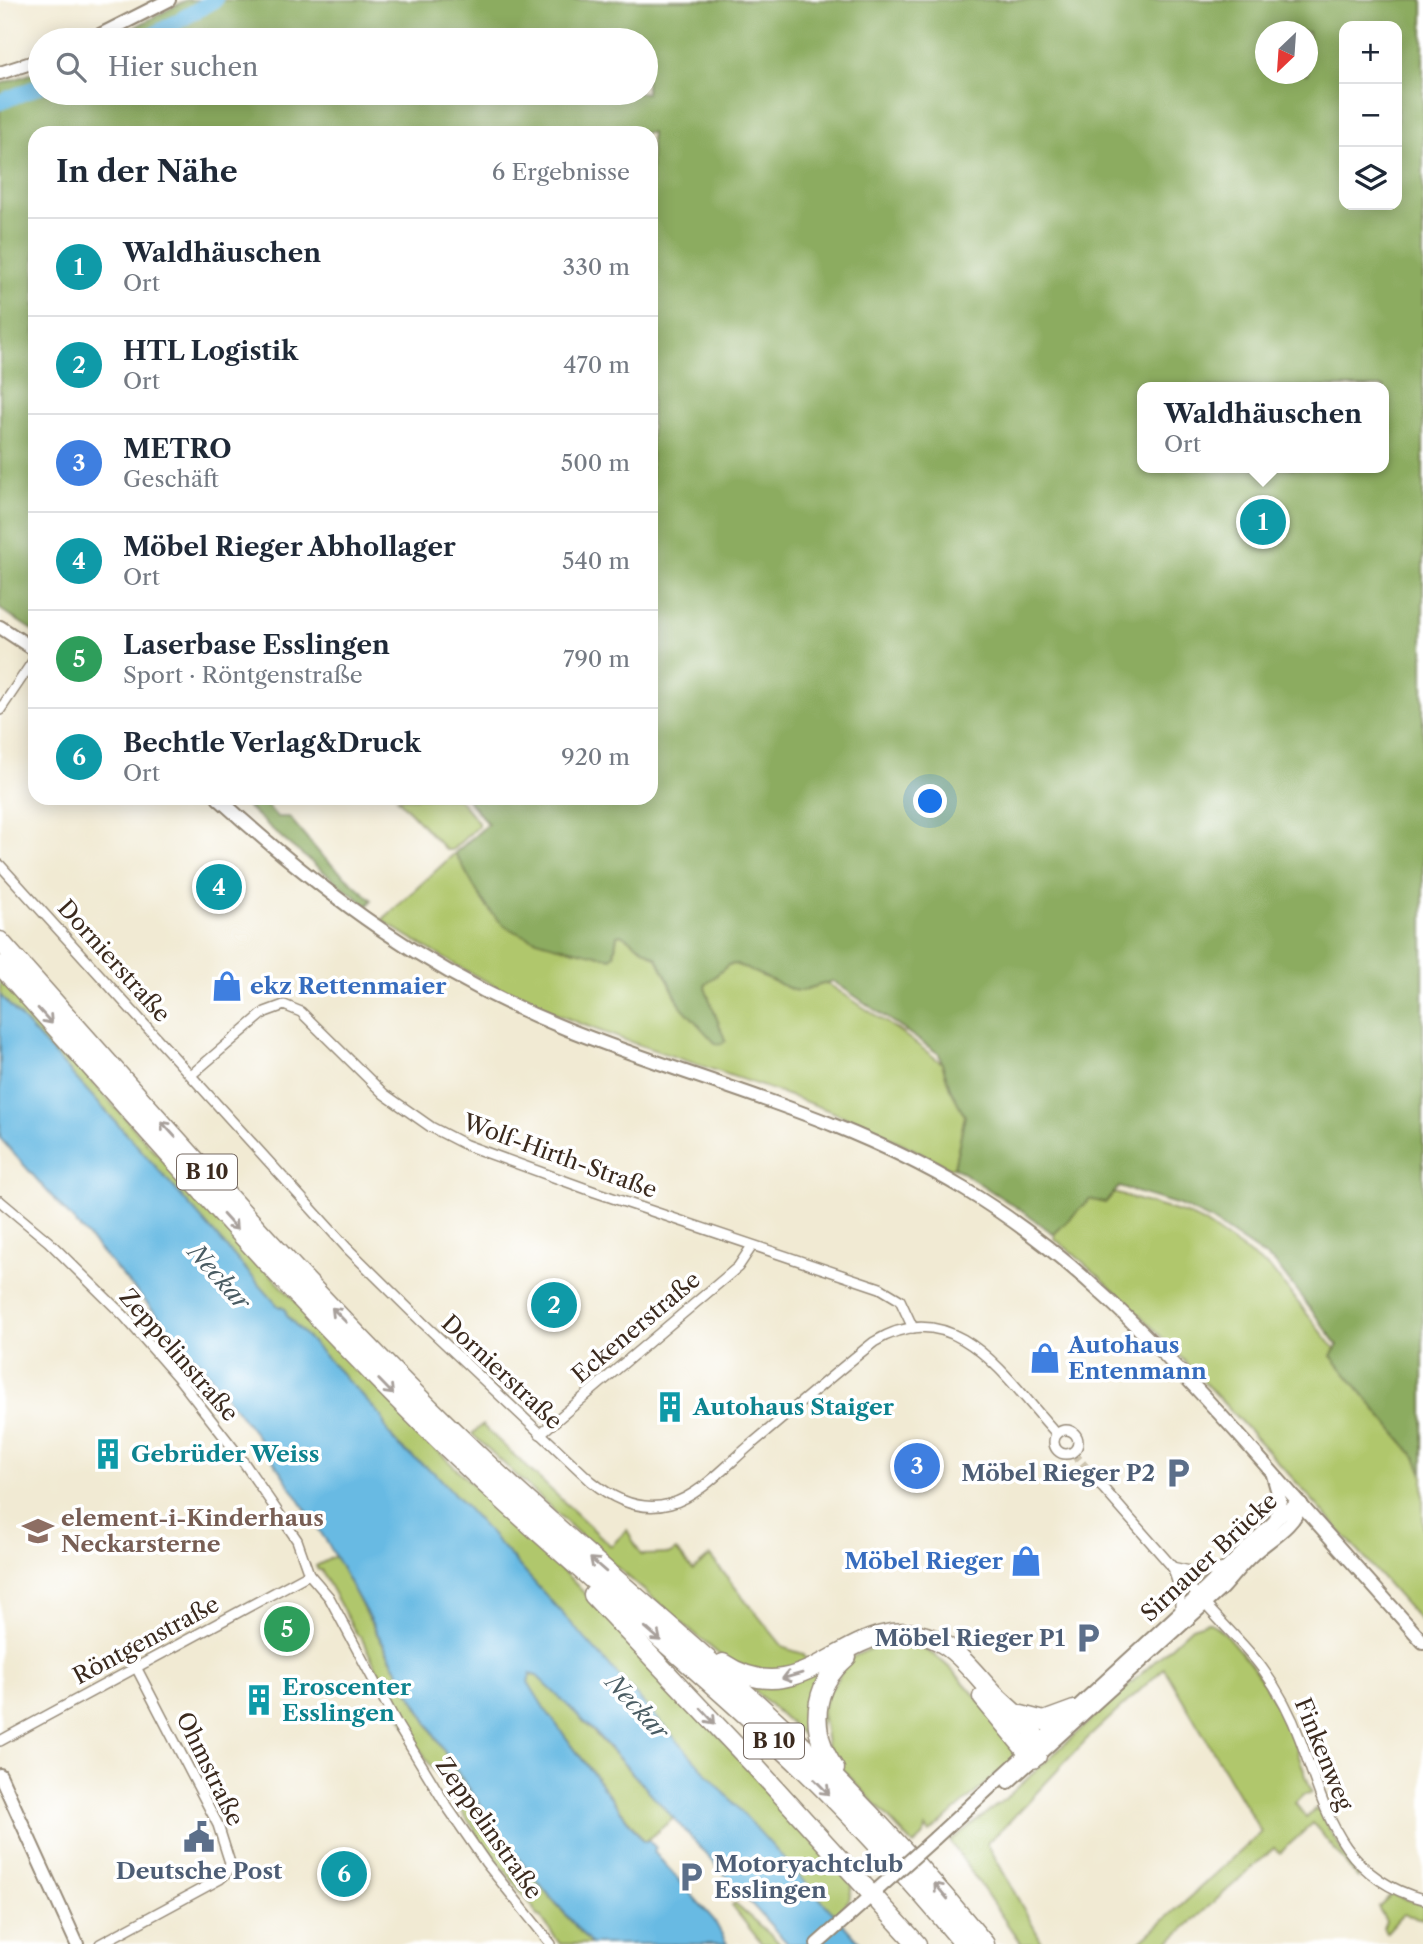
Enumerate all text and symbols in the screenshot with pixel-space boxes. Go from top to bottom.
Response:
north arrow [1255,21,1318,84]
map controls [1339,21,1402,210]
button: + [1339,21,1402,84]
search box [28,28,658,105]
icon: search [52,48,90,86]
text: Hier suchen [108,51,258,83]
button: − [1339,84,1402,147]
button: layers [1339,147,1402,210]
text: In der Nähe [56,153,238,190]
text: 6 Ergebnisse [492,158,630,186]
text: Waldhäuschen [123,237,321,269]
text: 1 [74,253,84,281]
text: 330 m [563,253,630,281]
text: Ort [123,269,160,297]
text: HTL Logistik [123,335,298,367]
text: 2 [72,351,86,379]
text: 470 m [563,351,630,379]
text: Ort [123,367,160,395]
popup [1137,382,1389,473]
text: Waldhäuschen [1164,398,1362,430]
text: Ort [1164,430,1201,458]
text: METRO [123,433,232,465]
text: 3 [73,449,86,477]
text: 500 m [561,449,630,477]
text: Geschäft [123,465,219,493]
pin: 1 [1240,496,1286,548]
text: Möbel Rieger Abhollager [123,531,456,563]
text: 4 [72,547,86,575]
text: 540 m [562,547,630,575]
text: Ort [123,563,160,591]
text: Laserbase Esslingen [123,629,390,661]
text: 5 [73,645,85,673]
text: 790 m [563,645,630,673]
text: Sport · Röntgenstraße [123,661,363,689]
text: Bechtle Verlag&Druck [123,727,421,759]
text: 6 [72,743,86,771]
text: 920 m [561,743,630,771]
text: Ort [123,759,160,787]
your location [913,784,947,818]
pin: 4 [196,861,242,913]
street label: Dornierstraße [52,894,176,1028]
shop icon: ekz Rettenmaier [210,969,244,1003]
place label: ekz Rettenmaier [250,972,447,1000]
one-way arrow [37,1007,54,1024]
street label: Wolf-Hirth-Straße [458,1108,661,1204]
one-way arrow [160,1120,176,1138]
road number: B 10 [177,1154,237,1190]
one-way arrow [222,1213,238,1231]
water label: Neckar [181,1236,258,1317]
street label: Eckenerstraße [566,1265,706,1389]
pin: 2 [531,1279,577,1331]
street label: Zeppelinstraße [114,1283,244,1427]
one-way arrow [330,1306,347,1323]
street label: Dornierstraße [436,1309,568,1435]
place label: Autohaus Entenmann [1067,1331,1207,1385]
shop icon: Autohaus Entenmann [1028,1341,1062,1375]
one-way arrow [378,1378,395,1395]
building icon: Autohaus Staiger [653,1390,687,1424]
place label: Autohaus Staiger [692,1393,895,1421]
building icon: Gebrüder Weiss [91,1437,125,1471]
place label: Gebrüder Weiss [131,1440,319,1468]
pin: 3 [894,1440,940,1492]
parking icon: Möbel Rieger P2 [1161,1456,1195,1490]
place label: Möbel Rieger P2 [961,1459,1155,1487]
street label: Sirnauer Brücke [1135,1487,1283,1627]
place label: element-i-Kinderhaus Neckarsterne [61,1504,324,1558]
school or university icon: element-i-Kinderhaus Neckarsterne [21,1514,55,1548]
shop icon: Möbel Rieger [1009,1544,1043,1578]
place label: Möbel Rieger [844,1547,1004,1575]
one-way arrow [590,1557,608,1573]
street label: Röntgenstraße [68,1590,224,1690]
pin: 5 [264,1603,310,1655]
parking icon: Möbel Rieger P1 [1071,1621,1105,1655]
place label: Möbel Rieger P1 [874,1624,1066,1652]
one-way arrow [644,1626,662,1642]
water label: Neckar [598,1666,676,1747]
one-way arrow [781,1670,804,1683]
place label: Eroscenter Esslingen [282,1673,412,1727]
building icon: Eroscenter Esslingen [242,1683,276,1717]
street label: Finkenweg [1289,1694,1360,1815]
street label: Ohmstraße [170,1707,250,1831]
one-way arrow [700,1707,716,1725]
road number: B 10 [744,1724,804,1758]
street label: Zeppelinstraße [430,1752,548,1904]
one-way arrow [813,1778,830,1795]
public building icon: Deutsche Post [182,1820,216,1854]
pin: 6 [321,1848,367,1900]
place label: Motoryachtclub Esslingen [714,1850,903,1904]
place label: Deutsche Post [116,1857,283,1885]
parking icon: Motoryachtclub Esslingen [674,1860,708,1894]
one-way arrow [933,1883,949,1901]

